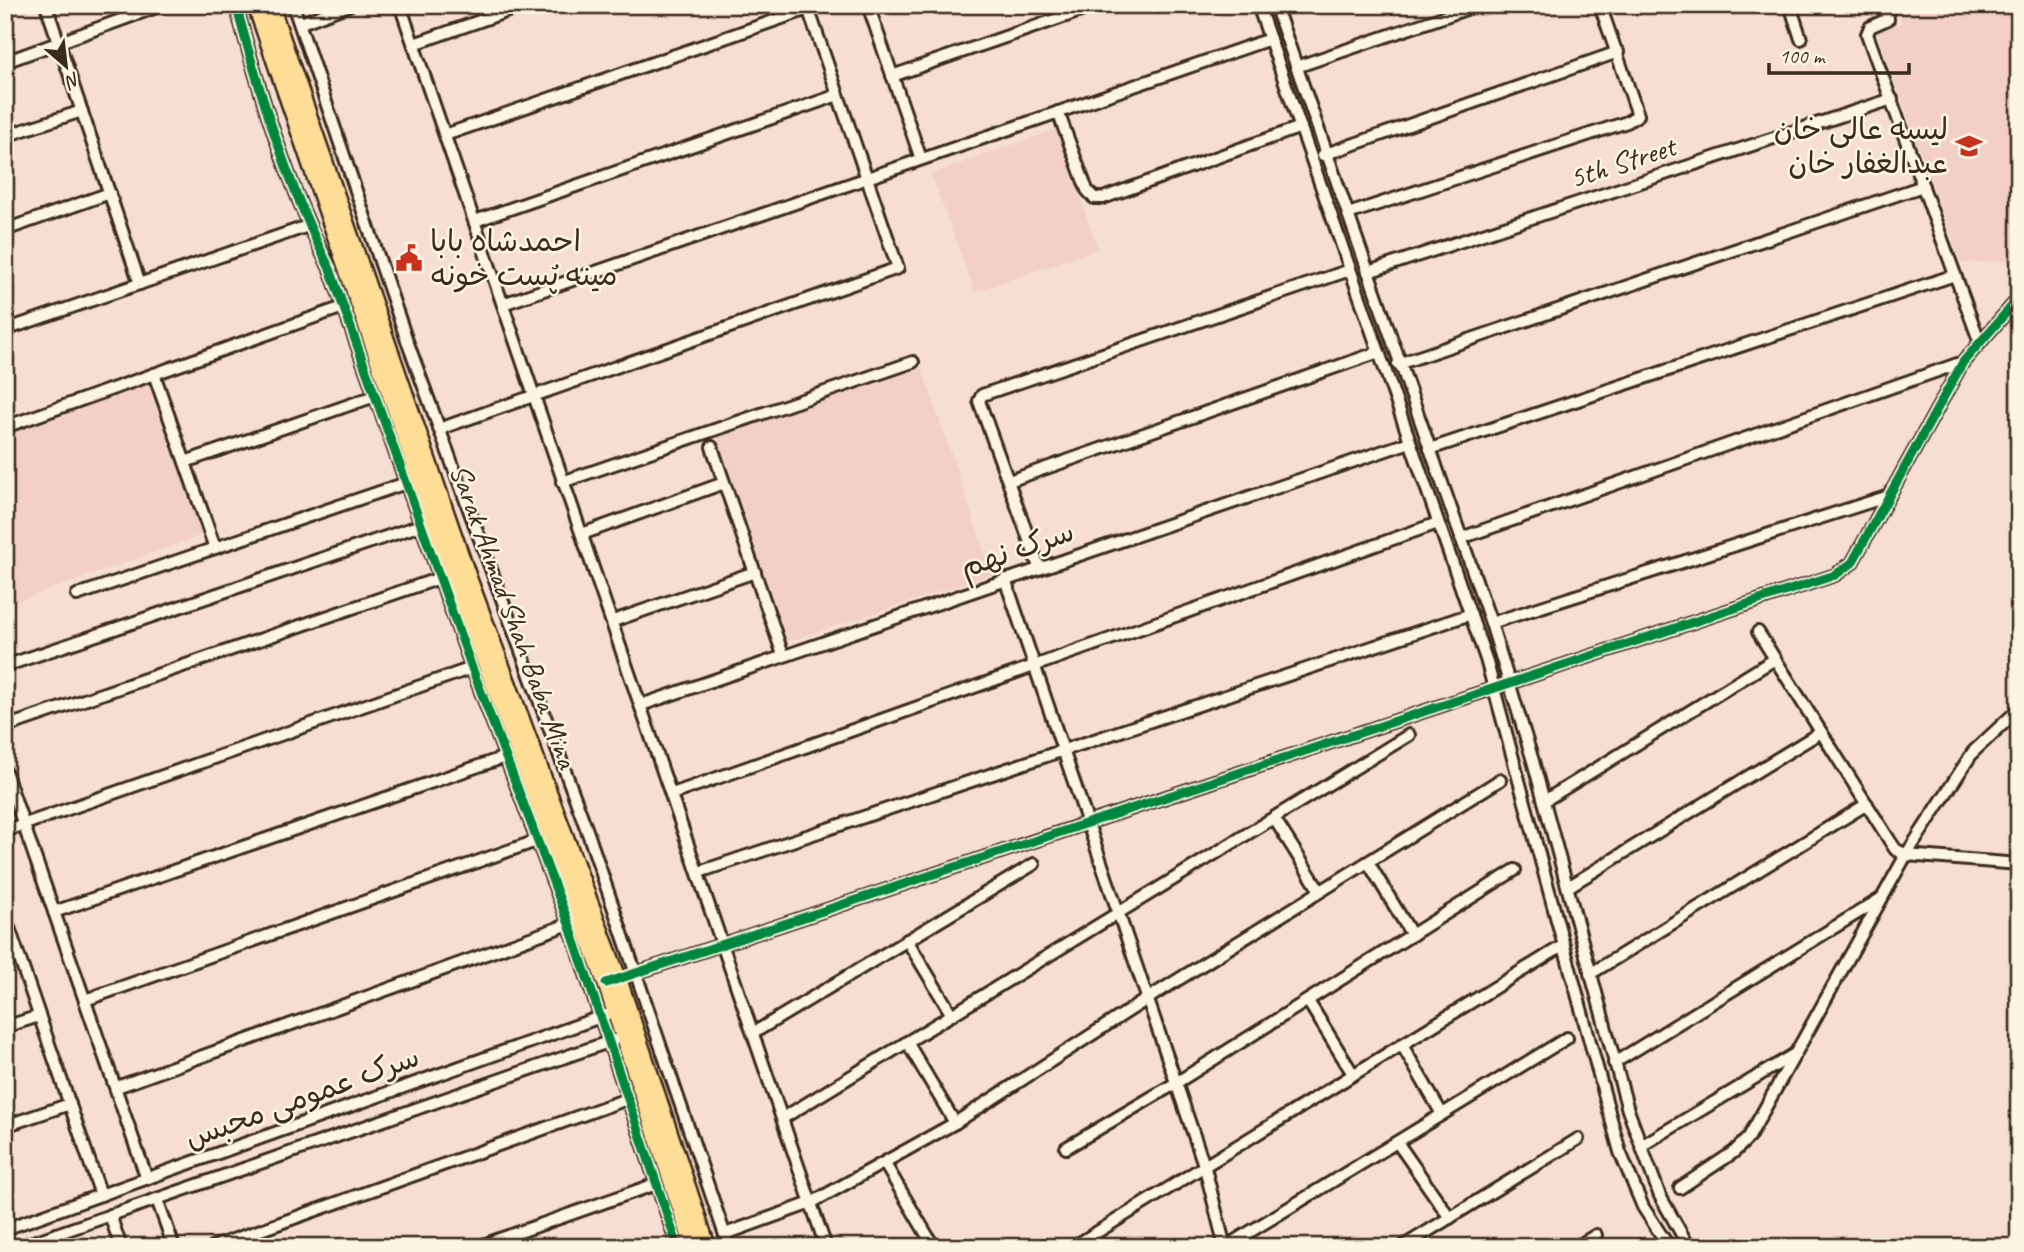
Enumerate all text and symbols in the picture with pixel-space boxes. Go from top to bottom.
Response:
north arrow [32,32,102,102]
scale bar [1769,32,1909,76]
text: 100 m [1779,43,1826,69]
text: N [60,67,84,95]
place label: لیسه عالی خان عبدالغفار خان [1774,110,1948,182]
street label: 5th Street [1564,126,1683,197]
school or university icon: لیسه عالی خان عبدالغفار خان [1954,131,1984,161]
place label: احمدشاه بابا مینه پُست خونه [430,222,617,294]
public building icon: احمدشاه بابا مینه پُست خونه [394,243,424,273]
street label: Sarak Ahmad Shah Baba Mina [441,459,587,775]
street label: سرک نهم [955,512,1080,589]
street label: سرک عمومی محبس [180,1037,424,1157]

